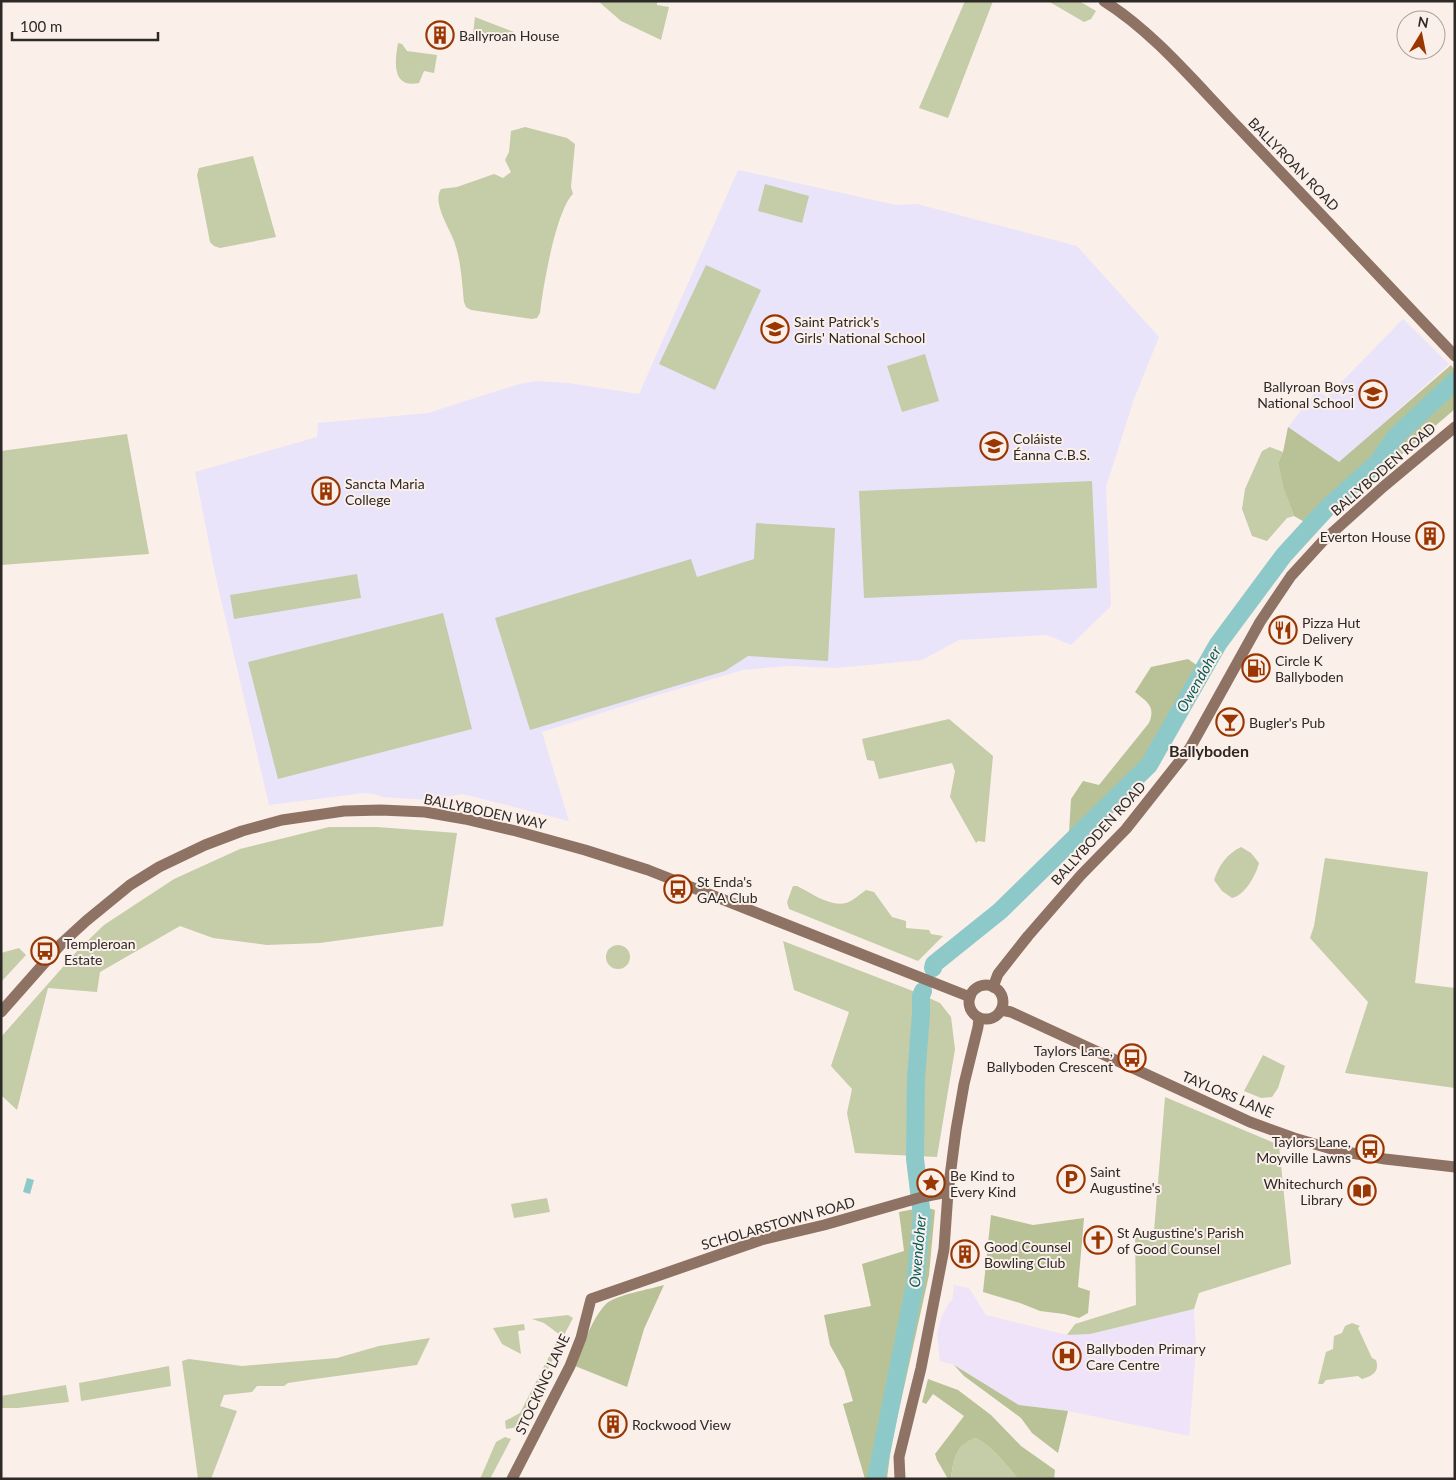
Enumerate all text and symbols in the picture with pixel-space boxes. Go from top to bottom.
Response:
scale bar [12,10,159,42]
north arrow [1396,10,1446,60]
text: N [1417,12,1430,31]
text: 100 m [20,17,62,35]
building icon: Ballyroan House [425,20,455,50]
place label: Ballyroan House [459,27,560,44]
street label: BALLYROAN ROAD [1245,114,1343,214]
place label: Saint Patrick's Girls' National School [794,313,925,346]
school or university icon: Saint Patrick's Girls' National School [760,314,790,344]
place label: Ballyroan Boys National School [1257,378,1354,411]
school or university icon: Ballyroan Boys National School [1358,379,1388,409]
street label: BALLYBODEN ROAD [1327,419,1439,519]
place label: Coláiste Éanna C.B.S. [1013,430,1090,463]
school or university icon: Coláiste Éanna C.B.S. [979,431,1009,461]
place label: Sancta Maria College [345,475,425,508]
building icon: Sancta Maria College [311,476,341,506]
building icon: Everton House [1415,521,1445,551]
place label: Everton House [1320,528,1411,545]
place label: Pizza Hut Delivery [1302,614,1360,647]
restaurant icon: Pizza Hut Delivery [1268,615,1298,645]
water label: Owendoher [1172,642,1224,715]
place label: Circle K Ballyboden [1275,652,1344,685]
fuel station icon: Circle K Ballyboden [1241,653,1271,683]
bar icon: Bugler's Pub [1215,707,1245,737]
place label: Bugler's Pub [1249,714,1325,731]
district label: Ballyboden [1169,741,1249,760]
street label: BALLYBODEN ROAD [1047,778,1149,888]
street label: BALLYBODEN WAY [422,790,548,832]
place label: St Enda's GAA Club [697,873,758,906]
bus stop icon: St Enda's GAA Club [663,874,693,904]
place label: Templeroan Estate [64,935,136,968]
bus stop icon: Templeroan Estate [30,936,60,966]
place label: Taylors Lane, Ballyboden Crescent [987,1042,1113,1075]
bus stop icon: Taylors Lane, Ballyboden Crescent [1117,1043,1147,1073]
street label: TAYLORS LANE [1180,1067,1276,1121]
place label: Taylors Lane, Moyville Lawns [1256,1133,1351,1166]
bus stop icon: Taylors Lane, Moyville Lawns [1355,1134,1385,1164]
place label: Saint Augustine's [1090,1163,1161,1196]
parking icon: Saint Augustine's [1056,1164,1086,1194]
place label: Be Kind to Every Kind [950,1167,1016,1200]
place icon: Be Kind to Every Kind [916,1168,946,1198]
place label: Whitechurch Library [1263,1175,1344,1208]
library icon: Whitechurch Library [1347,1176,1377,1206]
street label: SCHOLARSTOWN ROAD [699,1193,857,1253]
water label: Owendoher [905,1213,929,1288]
place label: St Augustine's Parish of Good Counsel [1117,1224,1244,1257]
church icon: St Augustine's Parish of Good Counsel [1083,1225,1113,1255]
place label: Good Counsel Bowling Club [984,1238,1071,1271]
building icon: Good Counsel Bowling Club [950,1239,980,1269]
street label: STOCKING LANE [511,1331,573,1437]
place label: Ballyboden Primary Care Centre [1086,1340,1206,1373]
hospital icon: Ballyboden Primary Care Centre [1052,1341,1082,1371]
building icon: Rockwood View [598,1409,628,1439]
place label: Rockwood View [632,1416,731,1433]

